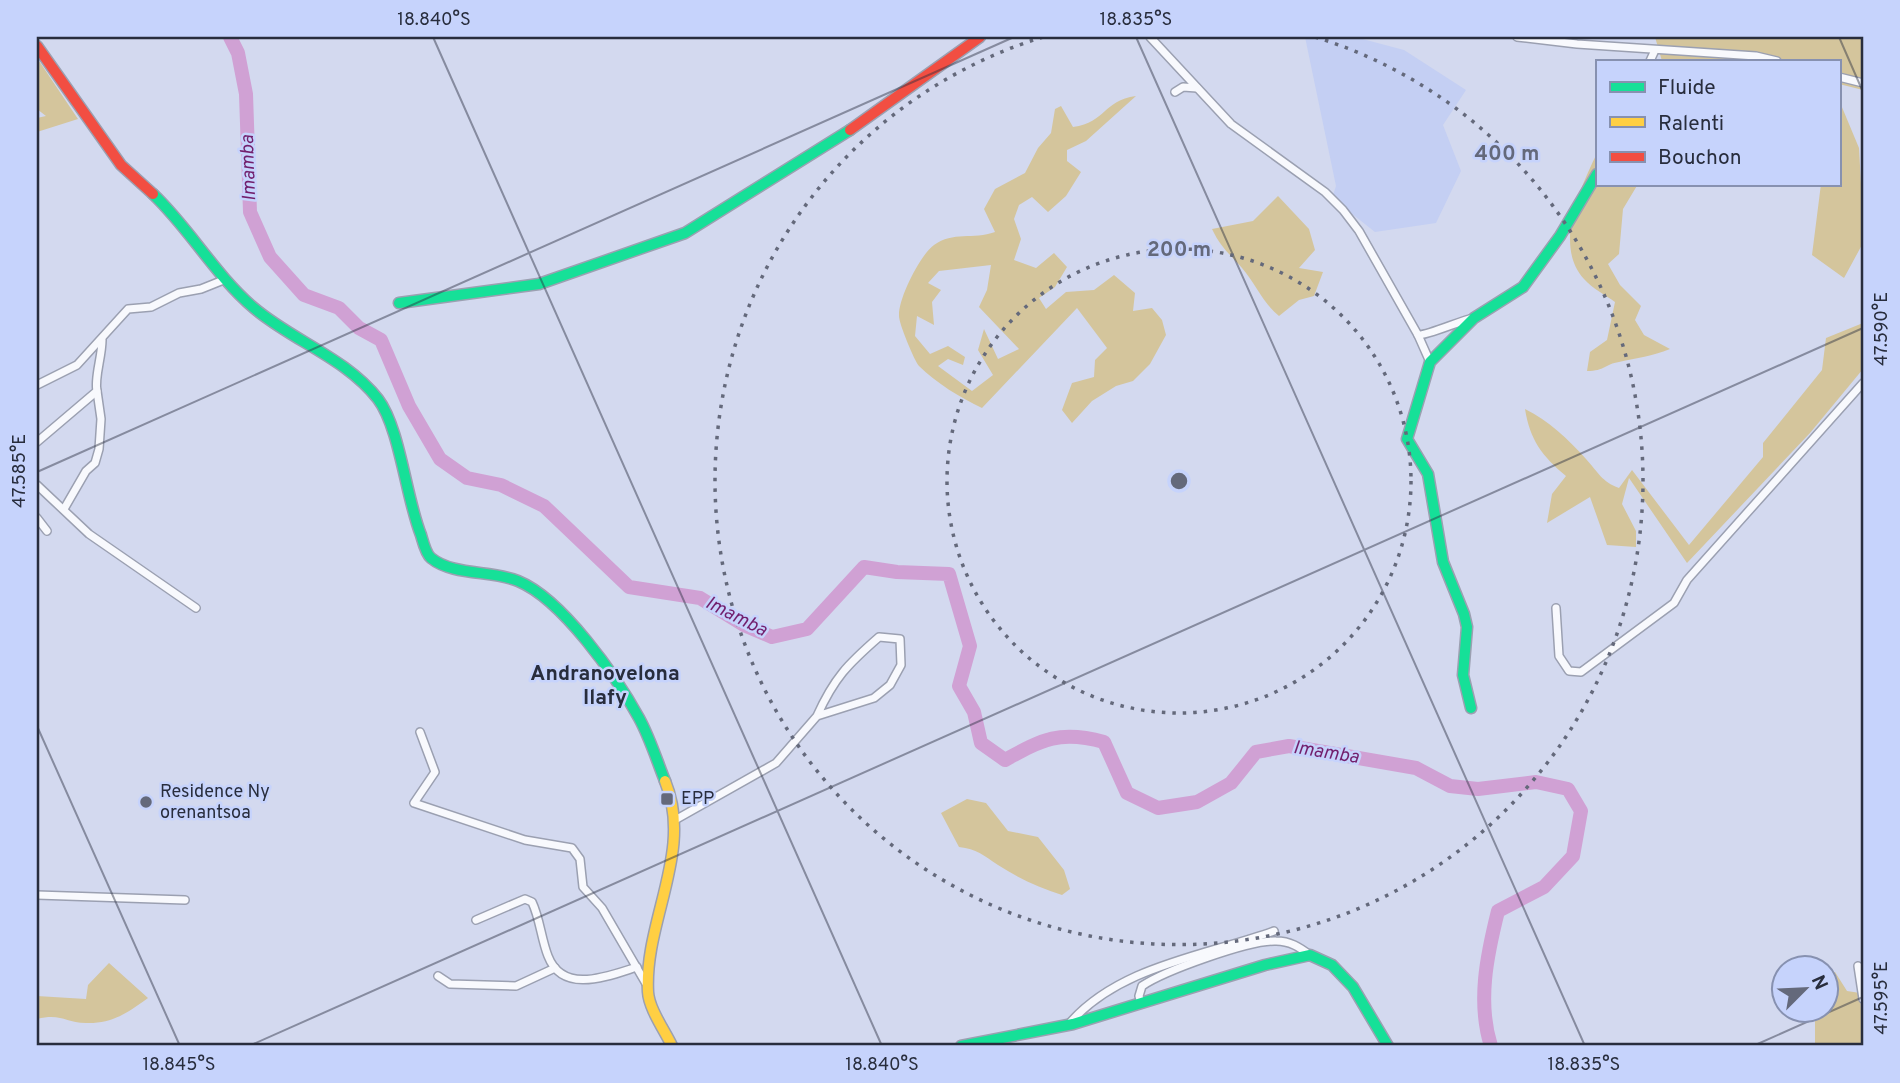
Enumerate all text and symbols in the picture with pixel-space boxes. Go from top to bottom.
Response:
text: 18.840°S [397,9,471,32]
text: 18.835°S [1100,9,1172,32]
legend [1596,60,1840,186]
text: Fluide [1658,75,1716,102]
text: Ralenti [1658,111,1724,138]
water label: Imamba [236,134,262,202]
text: 400 m [1475,141,1539,168]
text: Bouchon [1658,145,1741,172]
text: 200 m [1147,237,1211,264]
text: 47.590°E [1871,292,1894,366]
text: 47.585°E [9,434,32,508]
centre of rings [1167,469,1191,493]
water label: Imamba [701,591,771,643]
district label: Andranovelona Ilafy [530,661,680,712]
water label: Imamba [1291,736,1361,770]
place label: Residence Ny orenantsoa [160,781,270,825]
place label: EPP [681,788,714,811]
marker: EPP [659,791,675,807]
marker: Residence Ny orenantsoa [138,794,154,810]
north arrow [1770,954,1840,1024]
text: 47.595°E [1871,961,1894,1035]
text: N [1805,972,1832,994]
text: 18.845°S [142,1054,216,1077]
text: 18.840°S [845,1054,919,1077]
text: 18.835°S [1548,1054,1620,1077]

